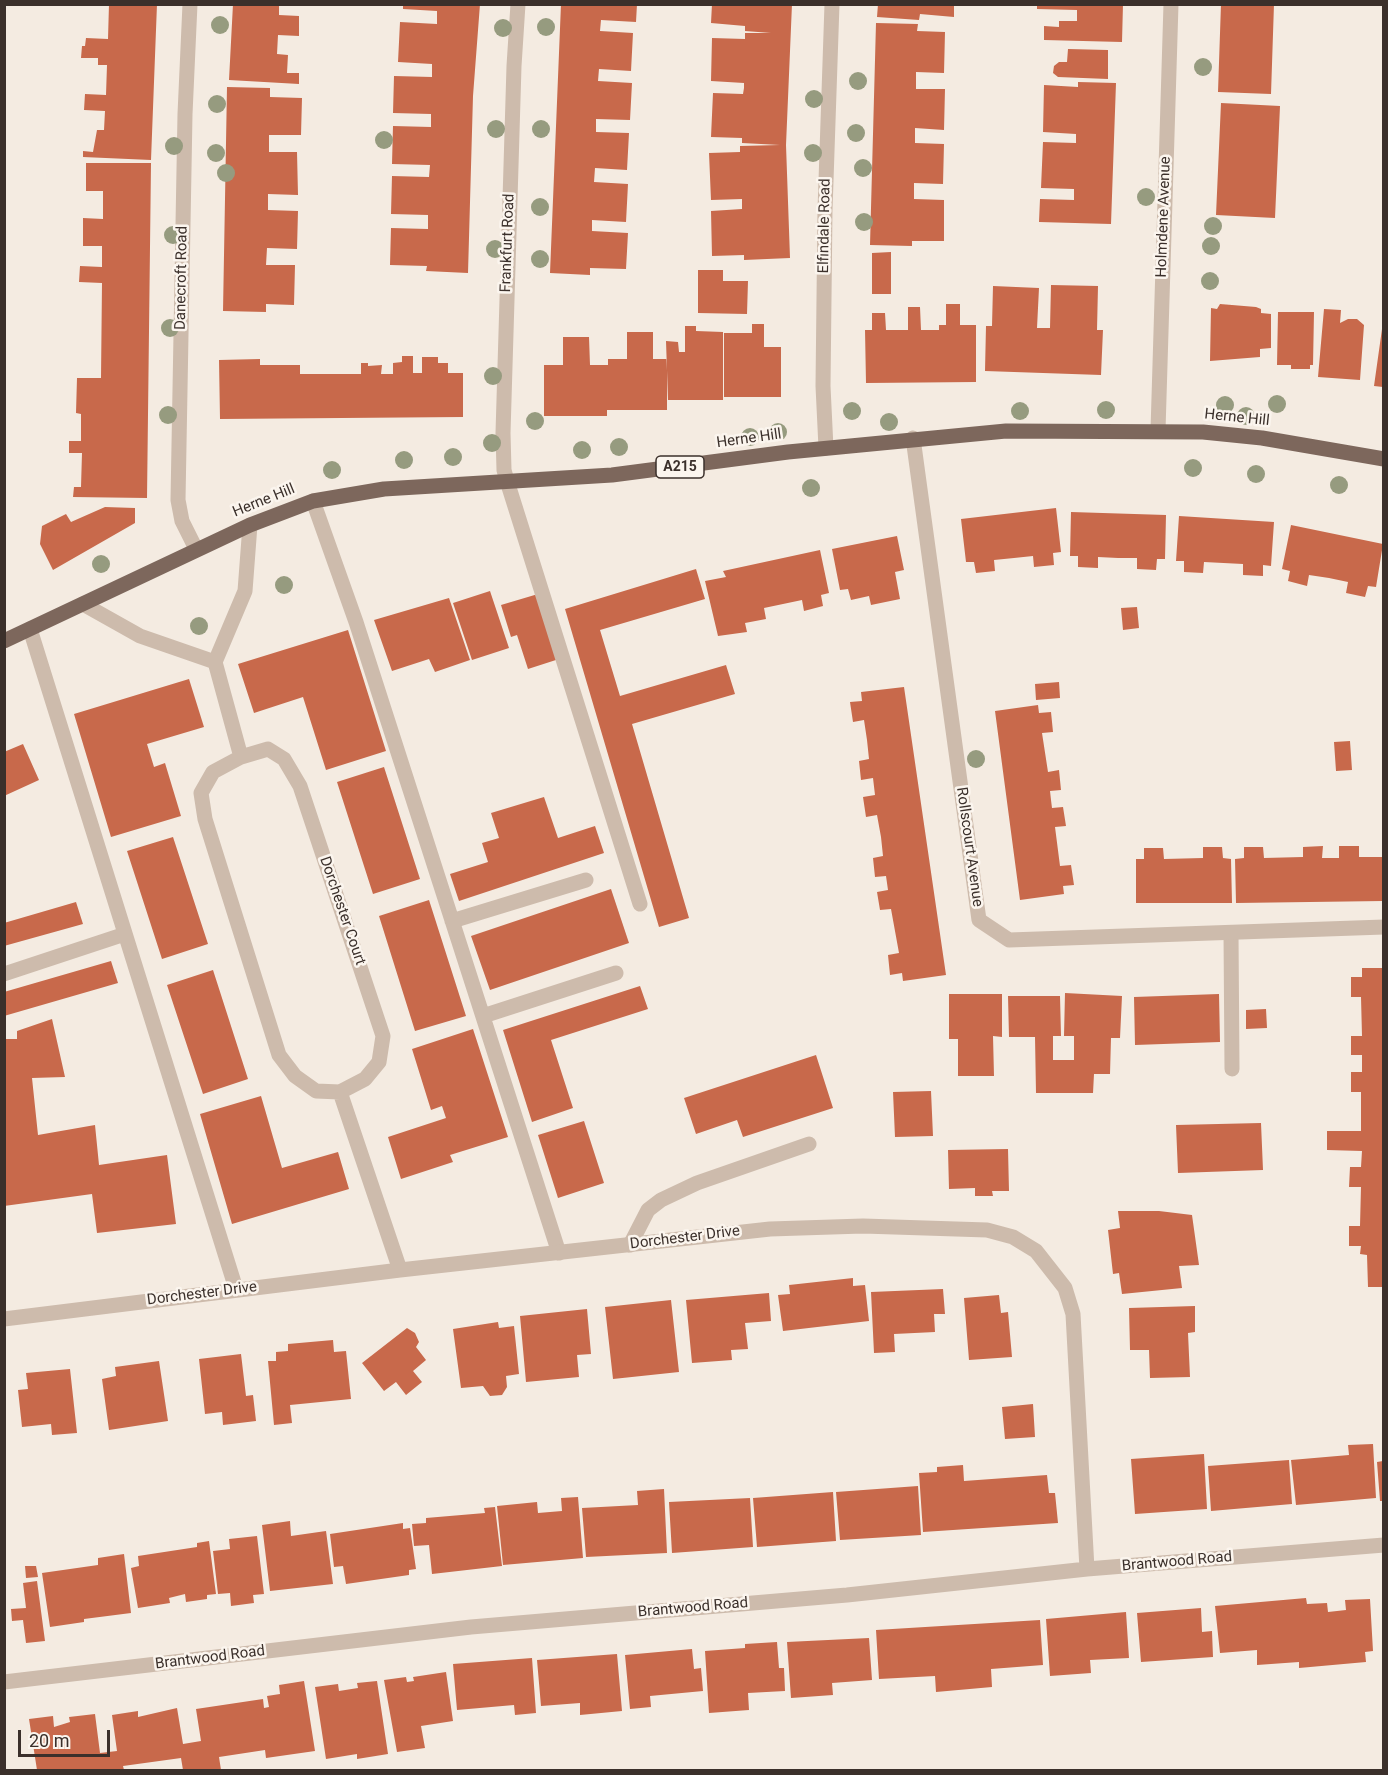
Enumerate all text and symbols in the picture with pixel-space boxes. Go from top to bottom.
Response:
street label: Holmdene Avenue [1153,156,1175,278]
street label: Elfindale Road [815,178,835,274]
street label: Frankfurt Road [497,193,519,293]
street label: Danecroft Road [172,226,192,330]
street label: Herne Hill [1204,406,1270,430]
street label: Herne Hill [715,426,783,452]
road number: A215 [656,456,704,478]
street label: Herne Hill [230,480,298,522]
street label: Rollscourt Avenue [952,786,986,908]
street label: Dorchester Court [315,854,369,968]
street label: Dorchester Drive [629,1222,741,1254]
street label: Dorchester Drive [146,1278,258,1310]
street label: Brantwood Road [1121,1548,1233,1576]
street label: Brantwood Road [637,1594,749,1622]
street label: Brantwood Road [154,1642,266,1674]
scale bar [21,1718,112,1756]
text: 20 m [29,1730,69,1751]

